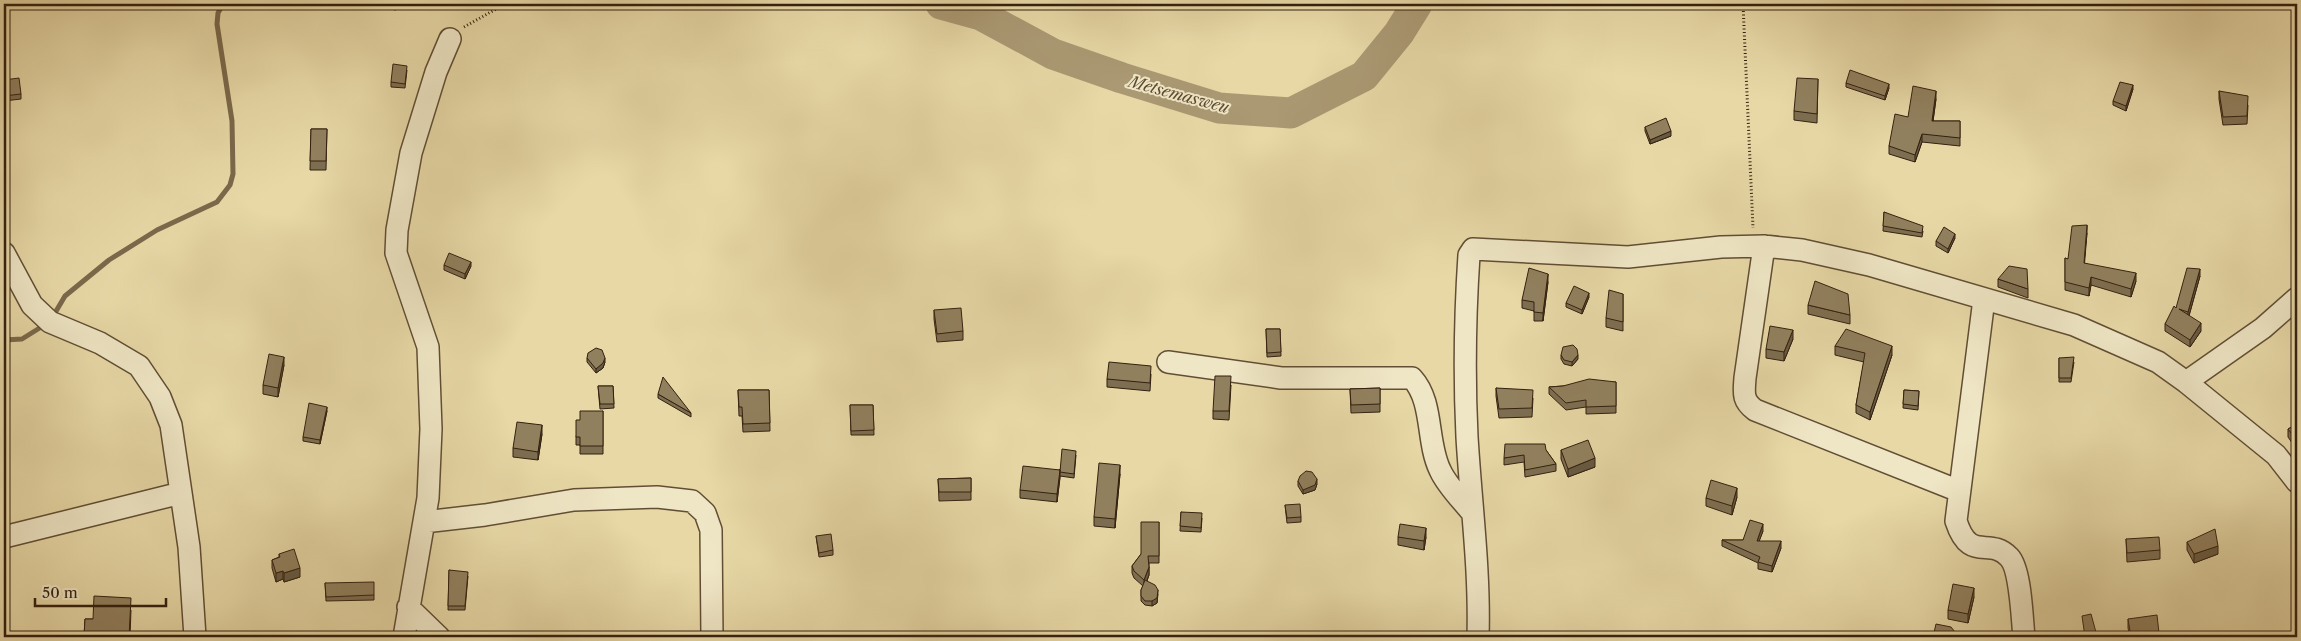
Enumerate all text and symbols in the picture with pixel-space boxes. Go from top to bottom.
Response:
water label: Metsemasweu [1125,71,1232,117]
scale bar [35,576,166,608]
text: 50 m [42,583,78,602]

